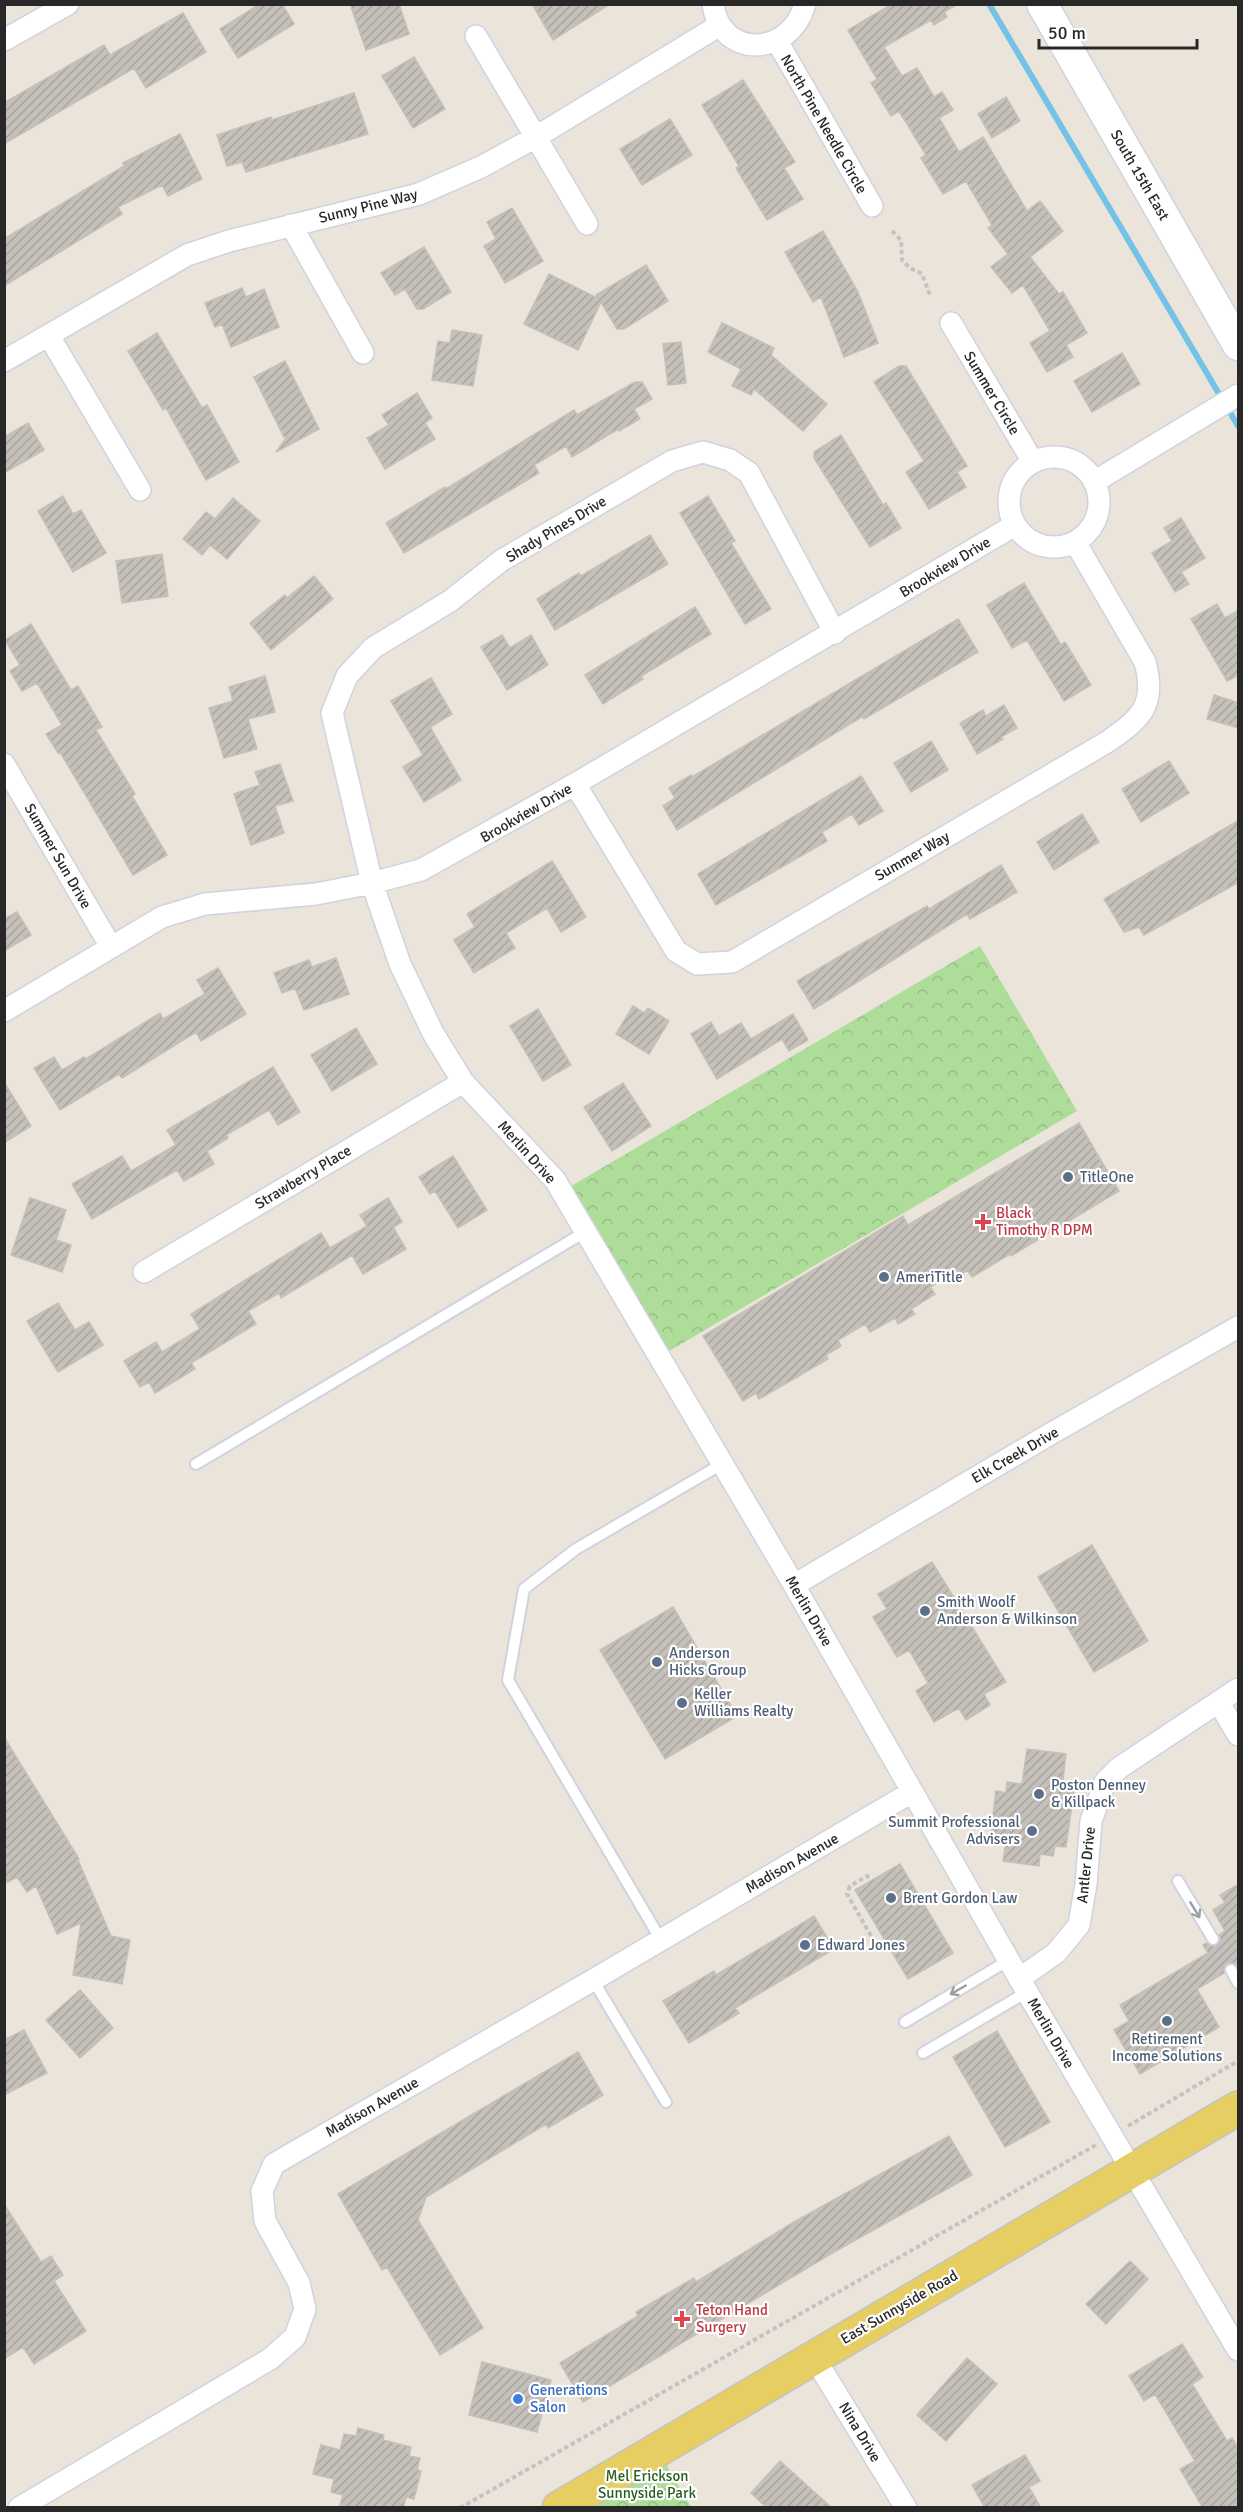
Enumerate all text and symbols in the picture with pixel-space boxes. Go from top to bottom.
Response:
scale bar [1039,12,1196,50]
text: 50 m [1048,22,1086,44]
street label: North Pine Needle Circle [777,51,871,197]
street label: South 15th East [1107,126,1173,224]
street label: Sunny Pine Way [317,185,419,227]
street label: Summer Circle [960,348,1024,438]
street label: Shady Pines Drive [503,492,609,566]
street label: Brookview Drive [896,533,994,601]
street label: Brookview Drive [477,779,575,847]
street label: Summer Sun Drive [21,800,95,912]
street label: Summer Way [871,827,953,885]
street label: Merlin Drive [494,1117,560,1187]
street label: Strawberry Place [251,1141,355,1213]
place label: TitleOne [1080,1168,1134,1186]
marker: TitleOne [1061,1170,1075,1184]
place label: Black Timothy R DPM [996,1204,1093,1239]
marker: Black Timothy R DPM [974,1213,992,1231]
place label: AmeriTitle [896,1268,963,1286]
marker: AmeriTitle [877,1270,891,1284]
street label: Elk Creek Drive [968,1423,1062,1487]
street label: Merlin Drive [782,1572,836,1650]
place label: Smith Woolf Anderson & Wilkinson [937,1593,1077,1628]
marker: Smith Woolf Anderson & Wilkinson [918,1604,932,1618]
place label: Anderson Hicks Group [669,1644,747,1679]
marker: Anderson Hicks Group [650,1655,664,1669]
place label: Keller Williams Realty [694,1685,793,1720]
marker: Keller Williams Realty [675,1696,689,1710]
place label: Poston Denney & Killpack [1051,1776,1146,1811]
marker: Poston Denney & Killpack [1032,1787,1046,1801]
place label: Summit Professional Advisers [888,1813,1020,1848]
marker: Summit Professional Advisers [1025,1824,1039,1838]
street label: Antler Drive [1073,1826,1099,1904]
street label: Madison Avenue [742,1829,842,1897]
place label: Brent Gordon Law [903,1889,1018,1907]
marker: Brent Gordon Law [884,1891,898,1905]
one-way arrow [1190,1901,1202,1918]
place label: Edward Jones [817,1936,905,1954]
marker: Edward Jones [798,1938,812,1952]
one-way arrow [950,1984,967,1996]
street label: Merlin Drive [1024,1994,1078,2072]
marker: Retirement Income Solutions [1160,2014,1174,2028]
place label: Retirement Income Solutions [1112,2030,1223,2065]
street label: Madison Avenue [322,2073,422,2141]
street label: East Sunnyside Road [837,2266,961,2348]
place label: Teton Hand Surgery [696,2301,768,2336]
marker: Teton Hand Surgery [673,2310,691,2328]
place label: Generations Salon [530,2381,608,2416]
marker: Generations Salon [511,2392,525,2406]
street label: Nina Drive [835,2399,885,2465]
park label: Mel Erickson Sunnyside Park [598,2467,696,2502]

